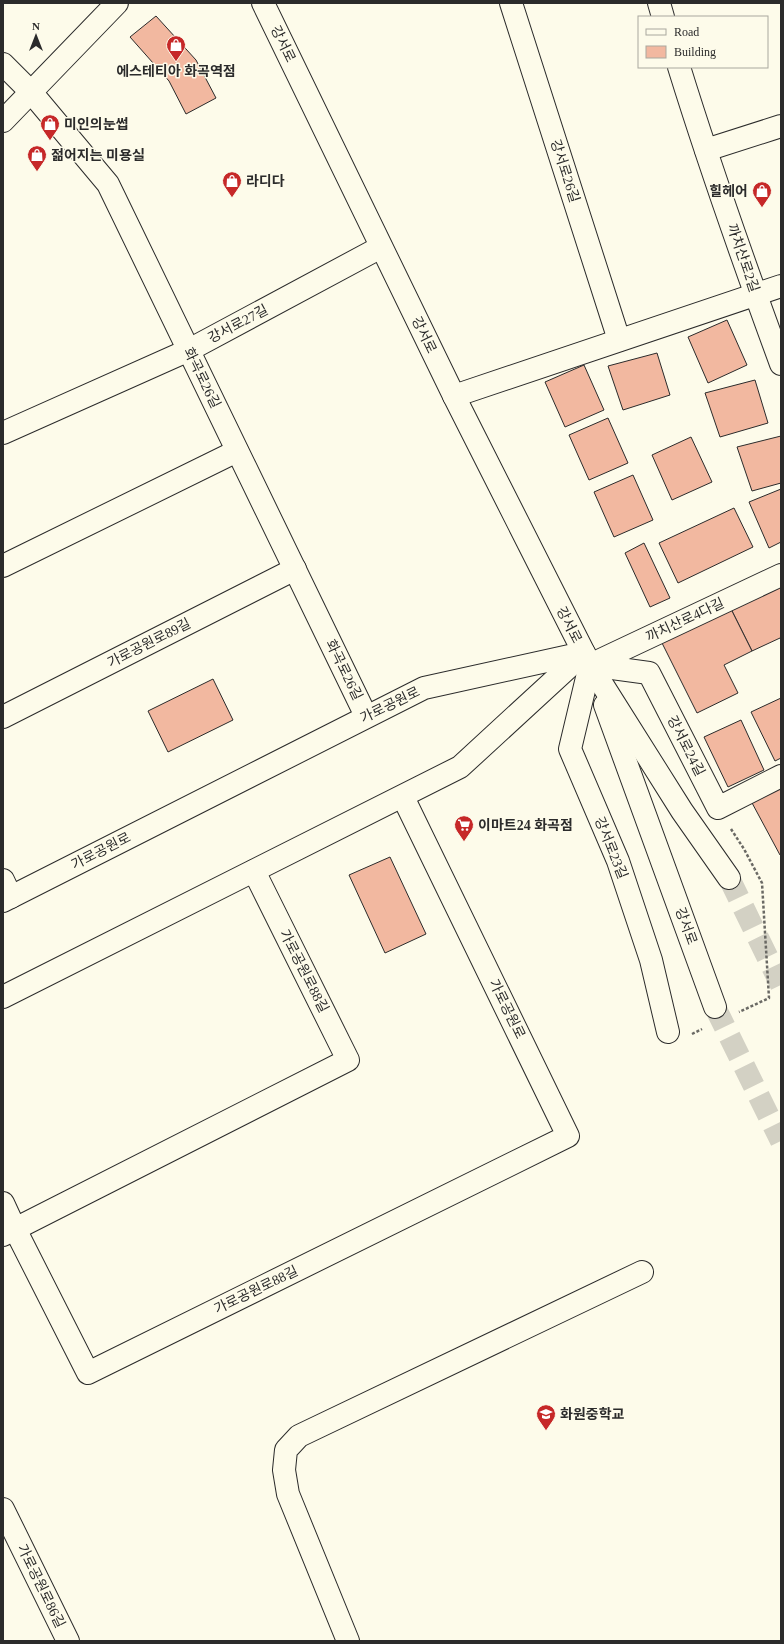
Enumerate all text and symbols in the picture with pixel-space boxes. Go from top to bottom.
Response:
north arrow [16,16,56,56]
legend [638,16,768,68]
text: N [32,20,40,32]
street label: 강서로 [268,23,298,65]
text: Road [674,25,699,39]
shop icon: 에스테티아 화곡역점 [165,34,187,62]
text: Building [674,45,716,59]
place label: 에스테티아 화곡역점 [116,64,236,79]
shop icon: 미인의눈썹 [39,113,61,141]
place label: 미인의눈썹 [64,117,128,132]
street label: 강서로26길 [548,138,582,204]
shop icon: 젊어지는 미용실 [26,144,48,172]
place label: 젊어지는 미용실 [51,148,145,163]
shop icon: 라디다 [221,170,243,198]
place label: 라디다 [246,174,285,189]
shop icon: 힐헤어 [751,180,773,208]
place label: 힐헤어 [709,183,748,199]
street label: 까치산로2길 [724,222,762,294]
street label: 강서로27길 [206,302,270,346]
street label: 강서로 [409,314,439,356]
street label: 화곡로26길 [181,345,223,411]
street label: 까치산로4다길 [644,595,726,645]
street label: 강서로 [554,604,585,646]
street label: 가로공원로89길 [105,616,193,670]
street label: 화곡로26길 [323,637,365,703]
street label: 가로공원로 [358,684,422,726]
street label: 강서로24길 [664,713,708,779]
supermarket icon: 이마트24 화곡점 [453,814,475,842]
street label: 강서로23길 [592,815,630,881]
place label: 이마트24 화곡점 [478,818,573,833]
street label: 가로공원로 [69,830,133,872]
street label: 강서로 [672,905,700,947]
street label: 가로공원로88길 [277,927,331,1015]
street label: 가로공원로 [486,977,528,1041]
street label: 가로공원로88길 [212,1263,300,1317]
school or university icon: 화원중학교 [535,1403,557,1431]
place label: 화원중학교 [560,1406,625,1422]
street label: 가로공원로86길 [14,1542,68,1630]

